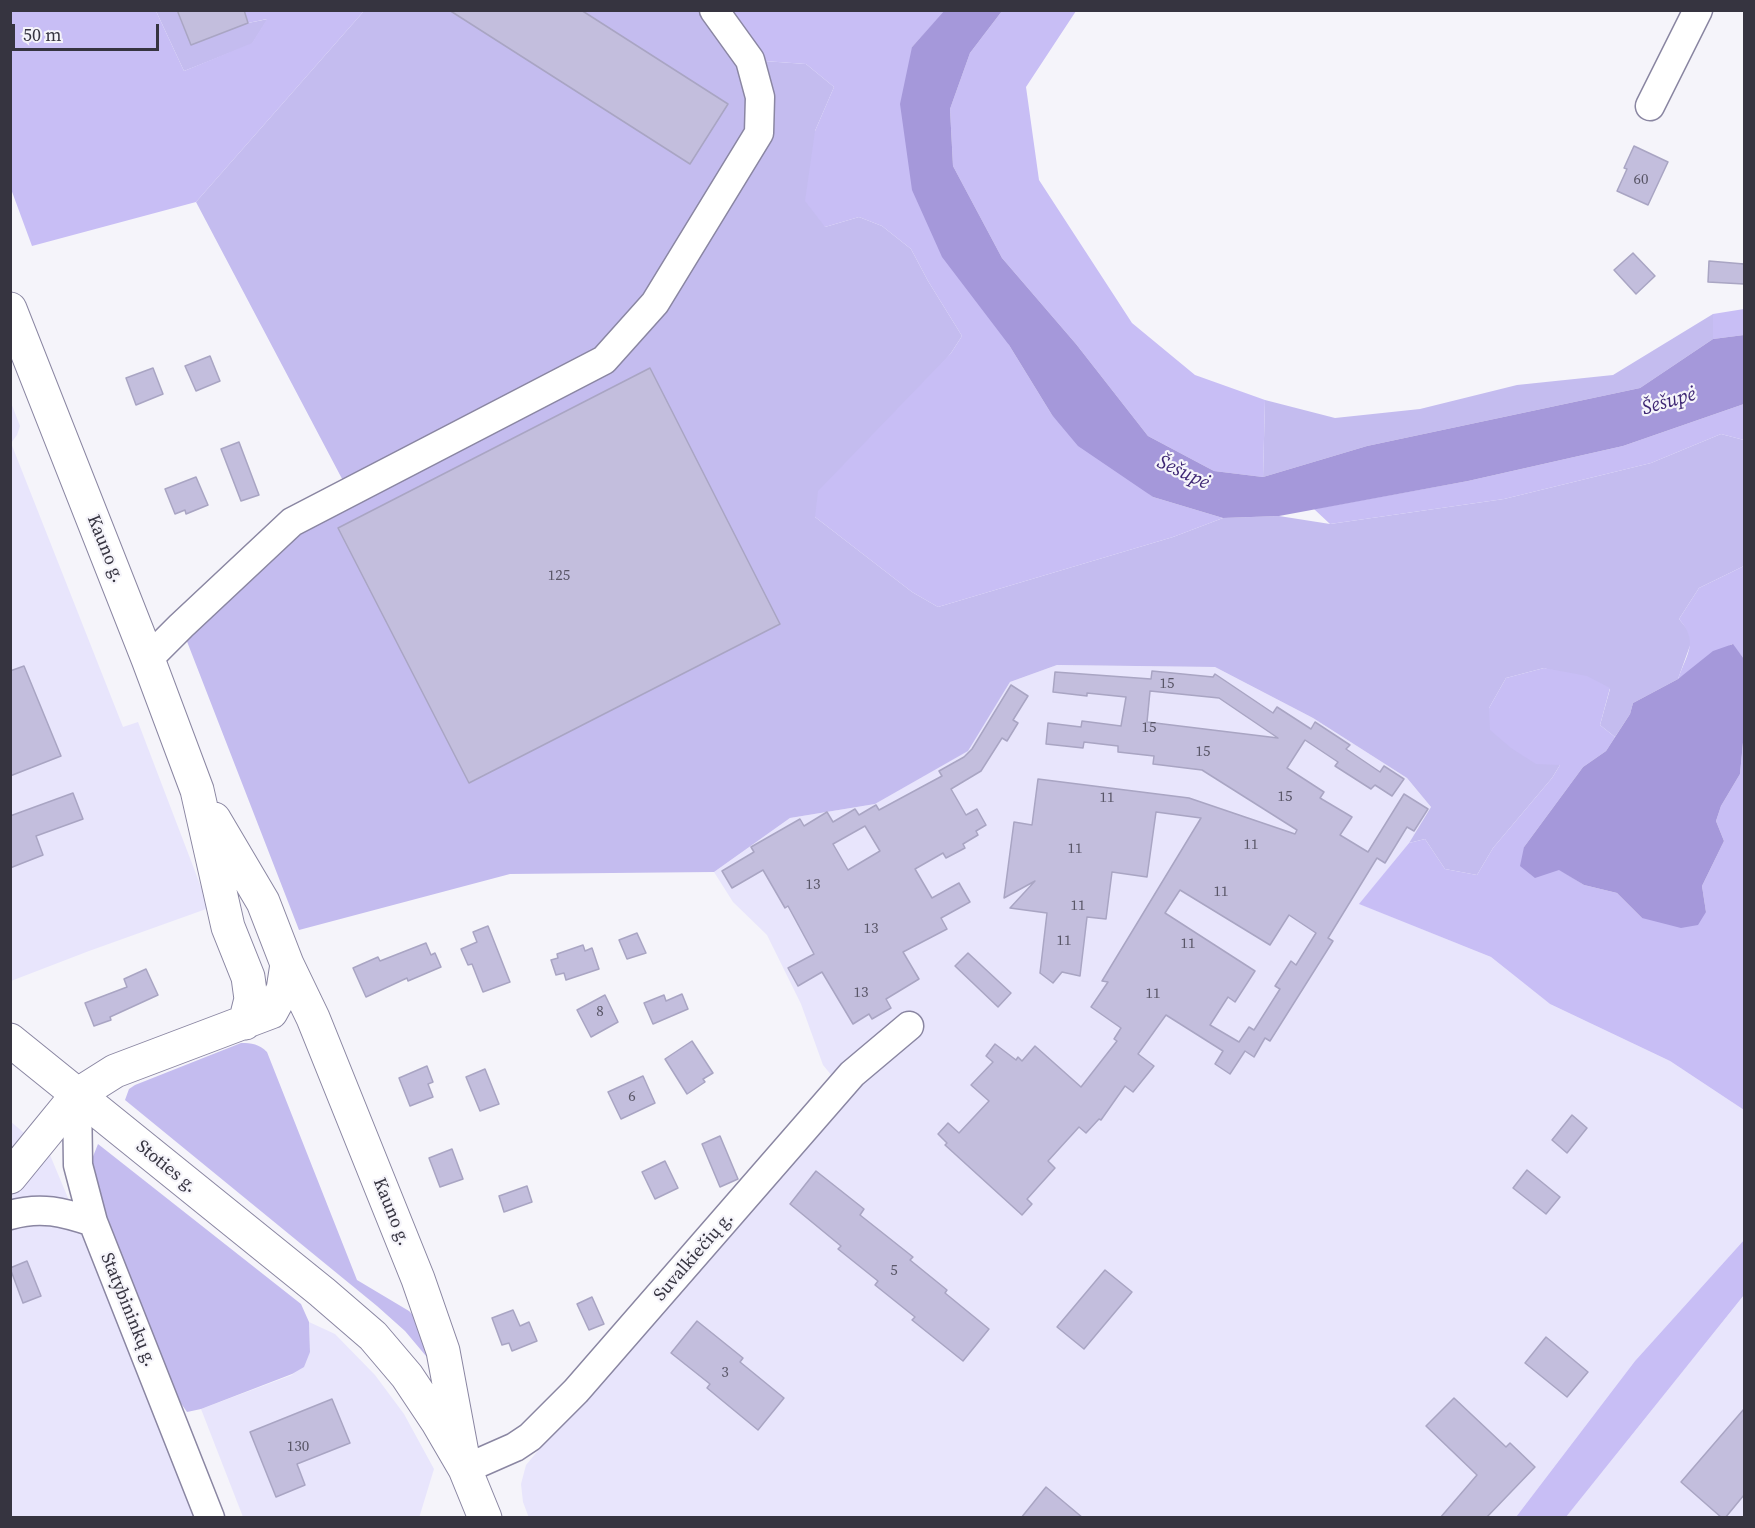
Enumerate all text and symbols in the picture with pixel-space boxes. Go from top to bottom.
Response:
scale bar [15,12,162,50]
text: 50 m [23,22,61,47]
house number: 60 [1634,171,1648,189]
water label: Šešupė [1639,383,1699,421]
water label: Šešupė [1153,451,1213,495]
street label: Kauno g. [82,512,128,586]
house number: 125 [548,567,570,585]
house number: 15 [1160,675,1174,693]
house number: 15 [1142,719,1156,737]
house number: 15 [1196,743,1210,761]
house number: 15 [1278,788,1292,806]
house number: 11 [1100,789,1114,807]
house number: 11 [1244,836,1258,854]
house number: 11 [1068,840,1082,858]
house number: 13 [806,876,820,894]
house number: 11 [1214,883,1228,901]
house number: 11 [1071,897,1085,915]
house number: 13 [864,920,878,938]
house number: 11 [1057,932,1071,950]
house number: 11 [1181,935,1195,953]
house number: 13 [854,984,868,1002]
house number: 11 [1146,985,1160,1003]
house number: 8 [596,1003,604,1021]
house number: 6 [628,1088,636,1106]
street label: Stoties g. [131,1136,201,1198]
street label: Kauno g. [368,1175,414,1249]
street label: Suvalkiečių g. [650,1208,738,1306]
street label: Statybininkų g. [95,1250,161,1370]
house number: 5 [890,1262,898,1280]
house number: 3 [721,1364,729,1382]
house number: 130 [287,1438,309,1456]

